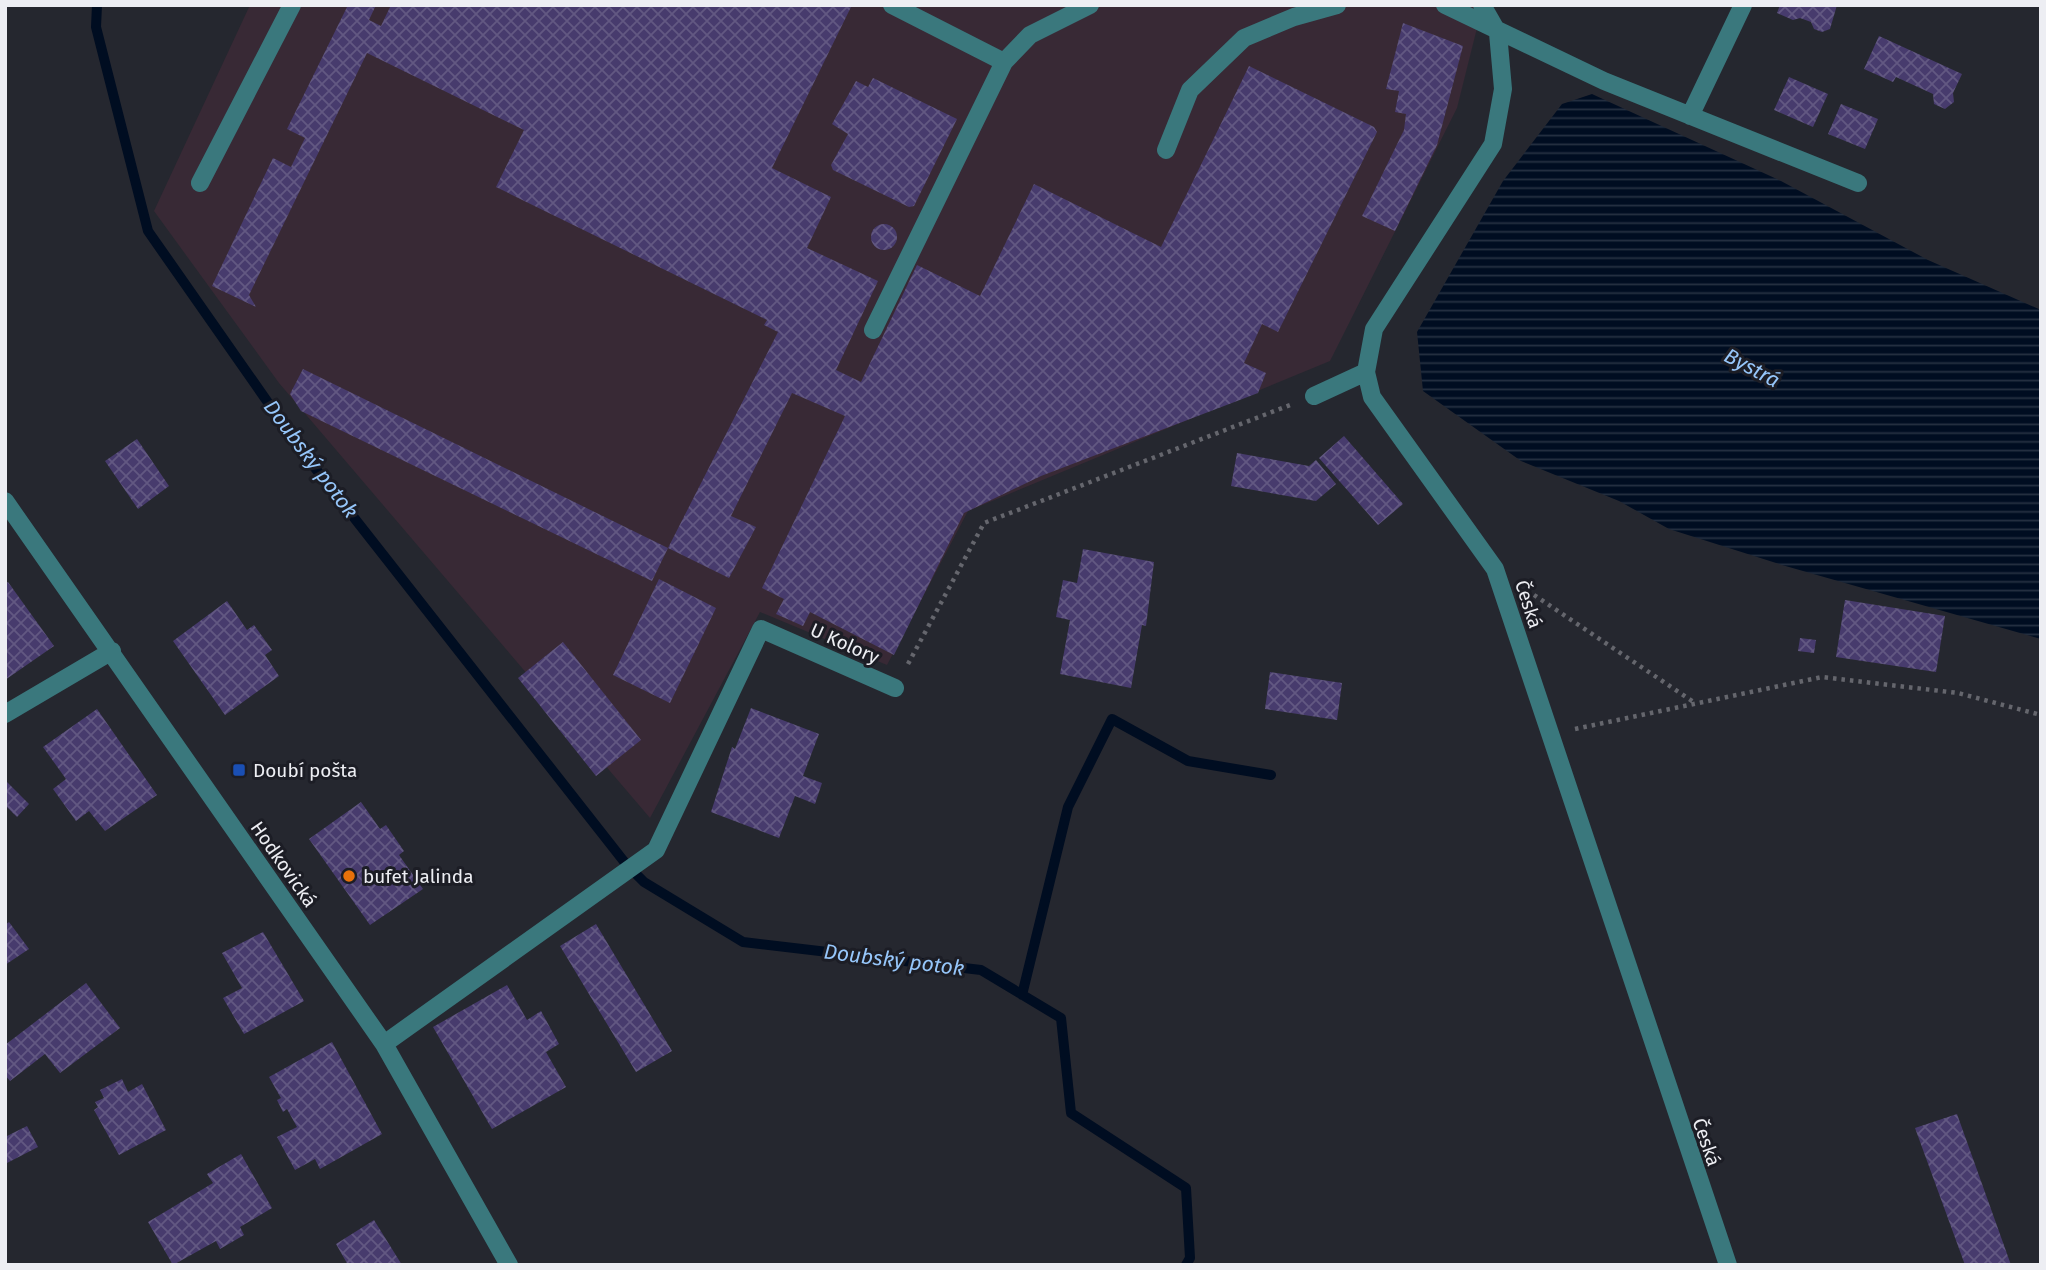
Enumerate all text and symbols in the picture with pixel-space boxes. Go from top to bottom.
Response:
water label: Bystrá [1720,343,1784,393]
water label: Doubský potok [258,395,364,523]
street label: Česká [1510,577,1547,631]
street label: U Kolory [807,618,883,669]
place label: Doubí pošta [253,759,357,782]
marker: Doubí pošta [231,762,247,778]
street label: Hodkovická [246,817,322,912]
place label: bufet Jalinda [363,865,473,888]
marker: bufet Jalinda [341,868,357,884]
water label: Doubský potok [822,938,966,982]
street label: Česká [1688,1115,1725,1169]

